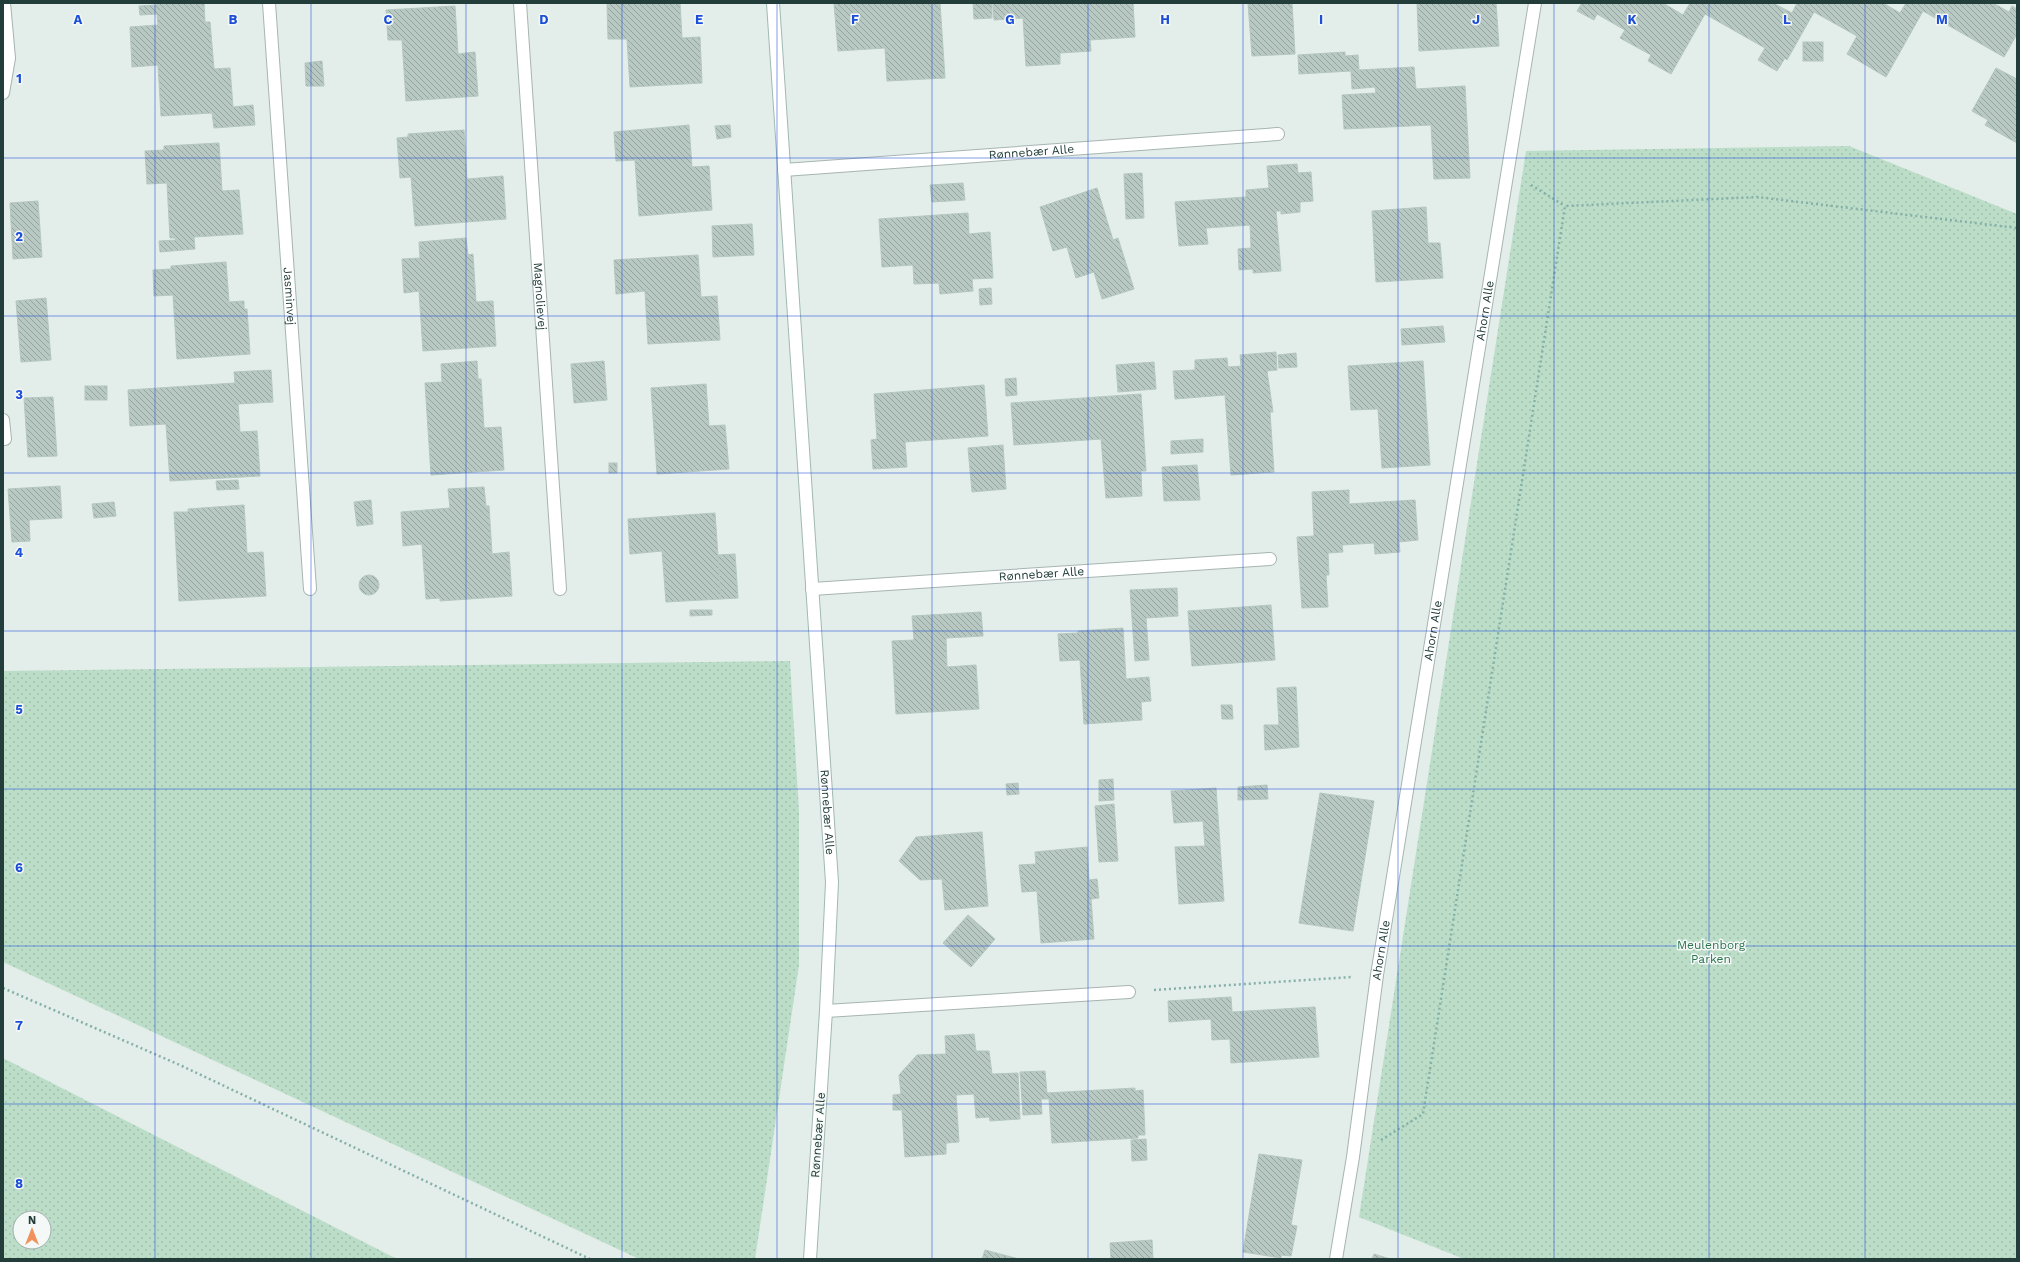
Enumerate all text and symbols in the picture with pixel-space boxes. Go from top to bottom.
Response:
text: A [74,12,83,27]
text: B [229,12,238,27]
text: C [384,12,393,27]
text: D [539,12,549,27]
text: E [695,12,703,27]
text: F [851,12,859,27]
text: G [1005,12,1015,27]
text: H [1160,12,1170,27]
text: I [1319,12,1323,27]
text: J [1472,12,1480,27]
text: K [1627,12,1637,27]
text: L [1783,12,1791,27]
text: M [1936,12,1948,27]
text: 1 [16,71,22,86]
street label: Rønnebær Alle [988,142,1075,162]
text: 2 [15,229,23,244]
street label: Magnolievej [531,262,549,331]
street label: Jasminvej [281,267,299,326]
street label: Ahorn Alle [1473,280,1497,342]
text: 3 [15,387,23,402]
text: 4 [15,545,24,560]
street label: Rønnebær Alle [998,564,1085,584]
street label: Ahorn Alle [1421,599,1445,662]
text: 5 [15,702,23,717]
street label: Rønnebær Alle [817,769,837,855]
text: 6 [15,860,23,875]
street label: Ahorn Alle [1369,919,1393,981]
park label: Meulenborg Parken [1677,938,1746,966]
text: 7 [15,1018,23,1033]
street label: Rønnebær Alle [808,1092,828,1178]
text: 8 [15,1176,23,1191]
north arrow [12,1210,52,1250]
text: N [28,1214,36,1227]

